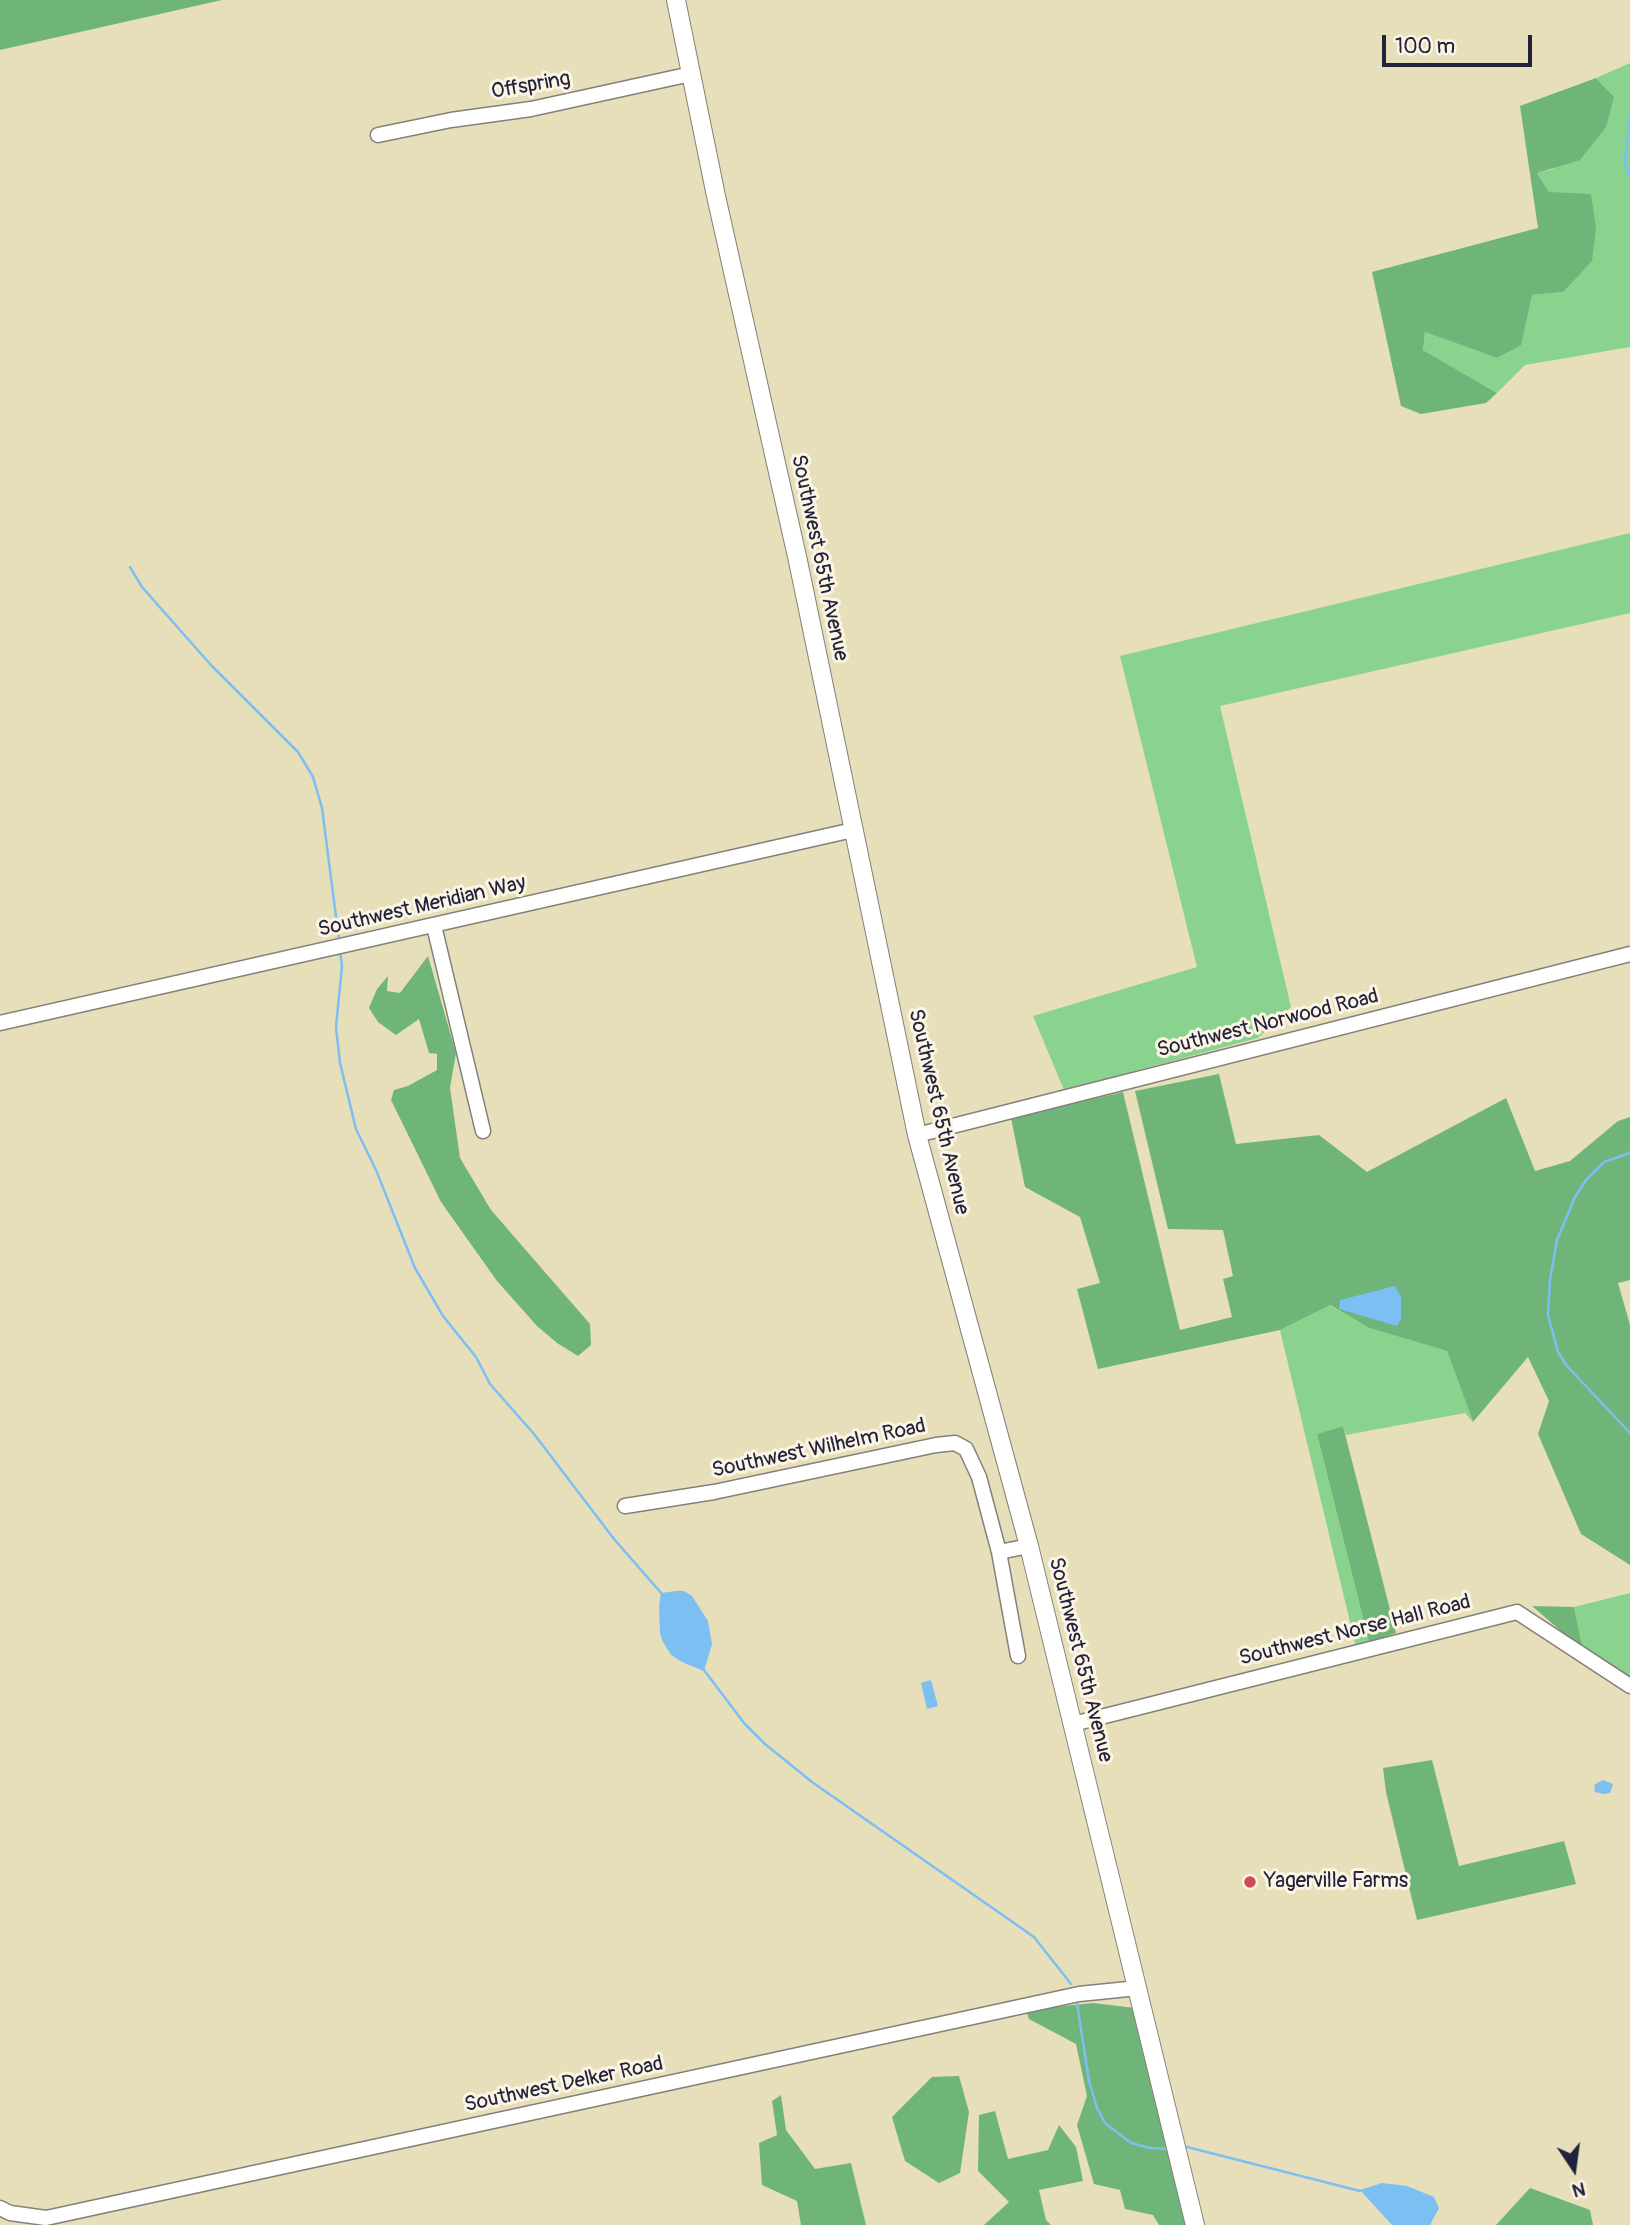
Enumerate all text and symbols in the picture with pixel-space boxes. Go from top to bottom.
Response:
scale bar [1385,21,1536,65]
text: 100 m [1395,33,1455,60]
street label: Offspring [489,67,573,105]
street label: Southwest 65th Avenue [785,453,853,663]
street label: Southwest Meridian Way [316,871,528,943]
street label: Southwest Norwood Road [1155,984,1381,1064]
street label: Southwest 65th Avenue [902,1007,974,1217]
street label: Southwest Wilhelm Road [710,1414,928,1484]
street label: Southwest 65th Avenue [1042,1555,1118,1765]
street label: Southwest Norse Hall Road [1237,1590,1473,1672]
place label: Yagerville Farms [1264,1869,1408,1895]
marker: Yagerville Farms [1242,1874,1258,1890]
street label: Southwest Delker Road [462,2052,666,2118]
north arrow [1539,2134,1609,2204]
text: N [1570,2176,1588,2203]

